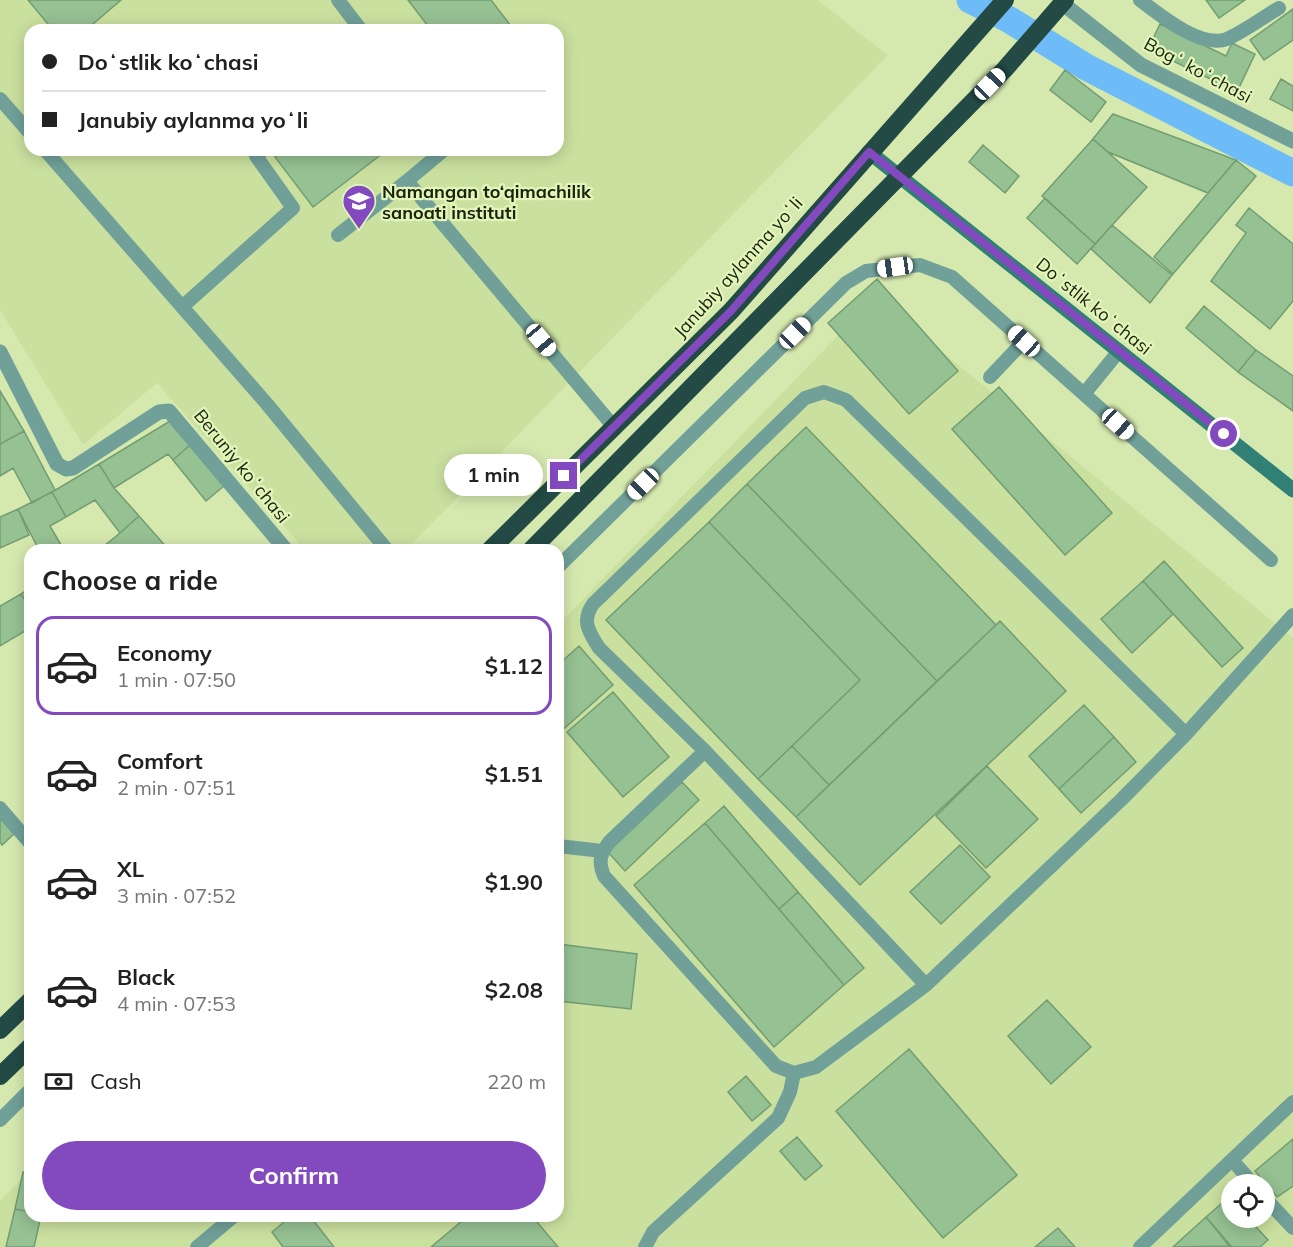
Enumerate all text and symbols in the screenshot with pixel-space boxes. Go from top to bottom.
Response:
street label: Bogʻ koʻchasi [1140,32,1256,108]
text: Doʻstlik koʻchasi [78,48,258,76]
car [971,65,1009,103]
text: Janubiy aylanma yoʻli [78,106,308,134]
place label: Namangan to‘qimachilik sanoati instituti [382,180,592,224]
school or university icon: Namangan to‘qimachilik sanoati instituti [341,183,377,230]
street label: Janubiy aylanma yoʻli [669,192,807,342]
street label: Doʻstlik koʻchasi [1032,252,1156,360]
car [876,256,914,278]
car [776,314,814,352]
car [523,320,559,360]
car [1005,322,1043,360]
street label: Beruniy koʻchasi [189,404,295,528]
car [1099,405,1137,443]
route start [1210,420,1237,447]
callout: 1 min [444,455,543,497]
text: 1 min [467,462,520,487]
route end [550,462,577,489]
car [624,465,662,503]
text: Choose a ride [42,563,218,597]
icon: car [45,639,99,693]
text: Economy [117,639,212,667]
text: $1.12 [485,652,543,680]
text: 1 min · 07:50 [117,667,236,692]
icon: car [45,747,99,801]
text: Comfort [117,747,203,775]
text: $1.51 [485,760,543,788]
text: 2 min · 07:51 [117,775,236,800]
icon: car [45,855,99,909]
text: XL [117,855,144,883]
text: $1.90 [485,868,543,896]
text: 3 min · 07:52 [117,883,236,908]
icon: car [45,963,99,1017]
text: Black [117,963,175,991]
text: $2.08 [485,976,543,1004]
text: 4 min · 07:53 [117,991,236,1016]
icon: cash [42,1065,75,1098]
text: Cash [90,1067,142,1095]
text: 220 m [487,1069,546,1094]
button: Confirm [42,1141,546,1210]
map controls [1221,1174,1275,1228]
button: locate [1221,1174,1275,1228]

